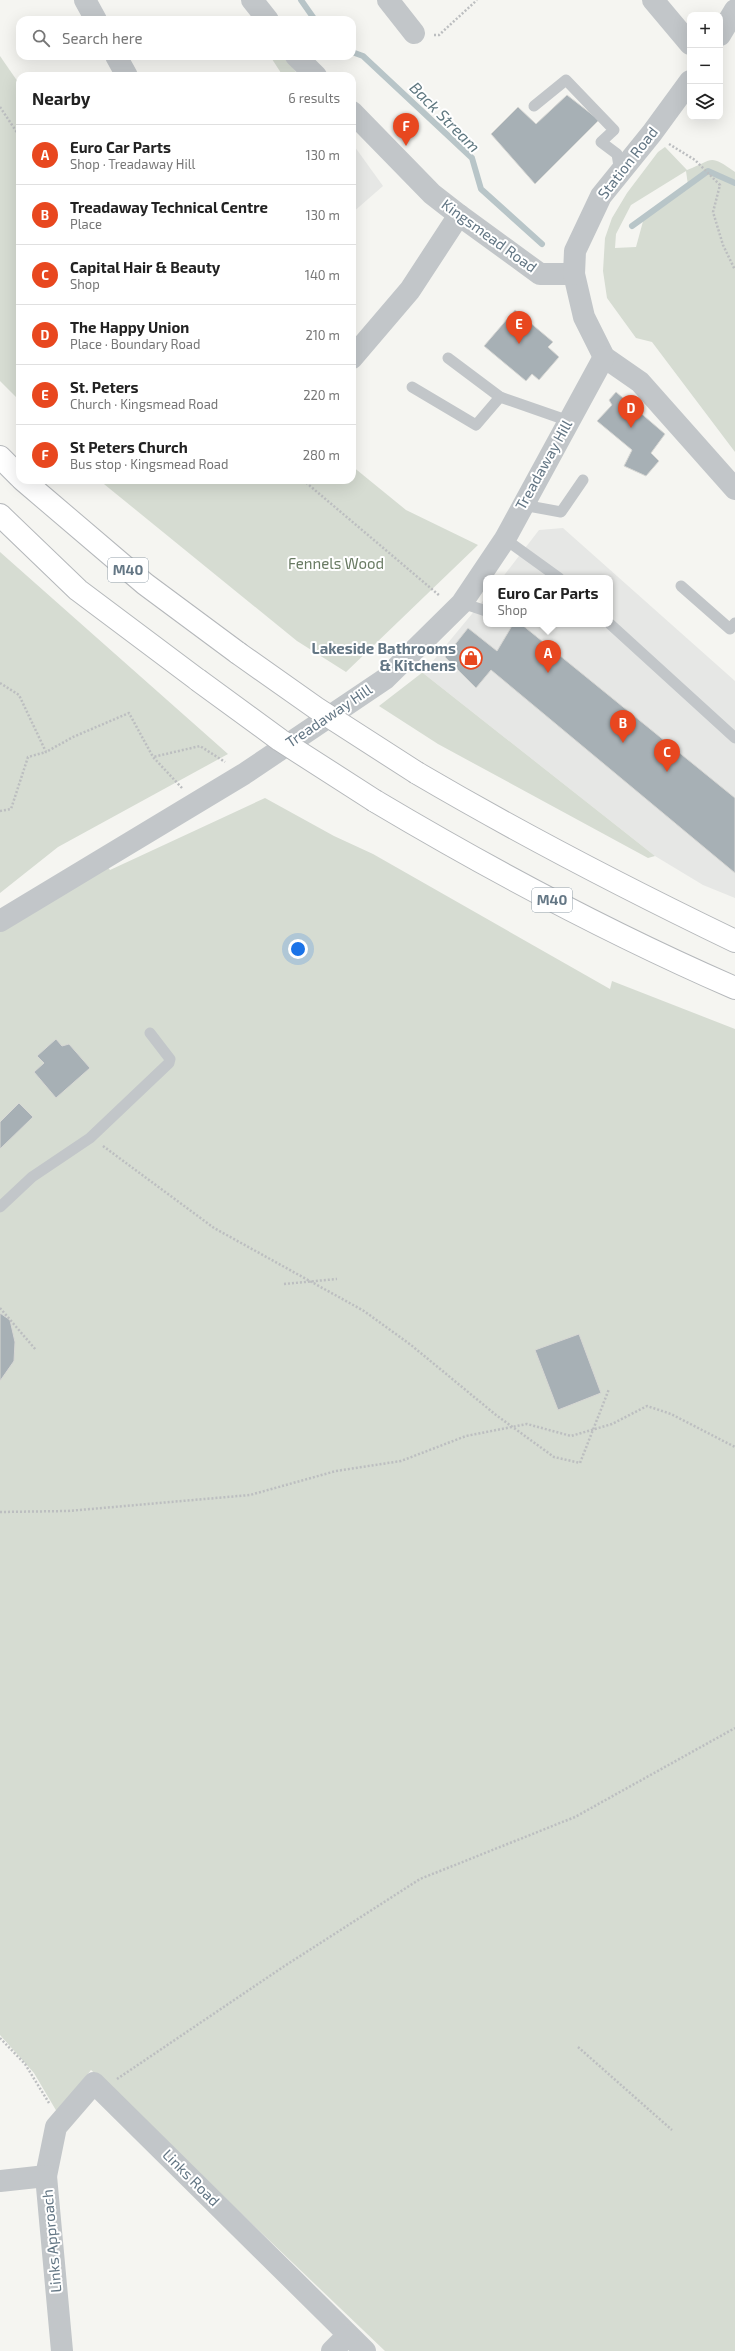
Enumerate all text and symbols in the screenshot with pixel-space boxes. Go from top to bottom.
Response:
map controls [687,12,723,120]
button: + [687,12,723,48]
search box [16,16,356,60]
icon: search [30,27,52,49]
text: Search here [62,29,143,47]
button: − [687,48,723,84]
water label: Back Stream [406,78,484,156]
button: layers [687,84,723,120]
text: Nearby [32,88,90,108]
text: 6 results [288,90,340,106]
pin: F [393,113,419,146]
street label: Station Road [593,123,661,202]
text: Euro Car Parts [70,138,171,156]
text: A [41,147,49,163]
text: 130 m [305,147,340,163]
text: Shop · Treadaway Hill [70,156,195,172]
street label: Kingsmead Road [438,195,541,276]
text: Treadaway Technical Centre [70,198,268,216]
text: B [41,207,49,223]
text: 130 m [305,207,340,223]
text: Place [70,216,102,232]
text: Capital Hair & Beauty [70,258,220,276]
text: C [41,267,49,283]
text: 140 m [305,267,340,283]
text: Shop [70,276,100,292]
pin: E [506,311,532,344]
text: The Happy Union [70,318,189,336]
text: D [41,327,49,343]
text: 210 m [305,327,340,343]
text: Place · Boundary Road [70,336,200,352]
text: St. Peters [70,378,138,396]
text: E [41,387,49,403]
text: 220 m [303,387,340,403]
pin: D [618,395,644,428]
text: Church · Kingsmead Road [70,396,218,412]
street label: Treadaway Hill [511,416,576,513]
text: St Peters Church [70,438,188,456]
text: F [41,447,49,463]
text: 280 m [303,447,340,463]
text: Bus stop · Kingsmead Road [70,456,228,472]
park label: Fennels Wood [288,554,384,572]
road number: M40 [108,558,148,582]
popup [483,575,613,627]
text: Euro Car Parts [498,584,598,602]
text: Shop [498,602,527,618]
place label: Lakeside Bathrooms & Kitchens [312,639,456,674]
pin: A [535,640,561,673]
shop icon: Lakeside Bathrooms & Kitchens [458,645,484,671]
street label: Treadaway Hill [282,679,376,751]
pin: B [610,710,636,743]
pin: C [654,739,680,772]
road number: M40 [532,888,572,912]
your location [288,939,308,959]
street label: Links Road [159,2145,224,2210]
street label: Links Approach [38,2189,64,2294]

